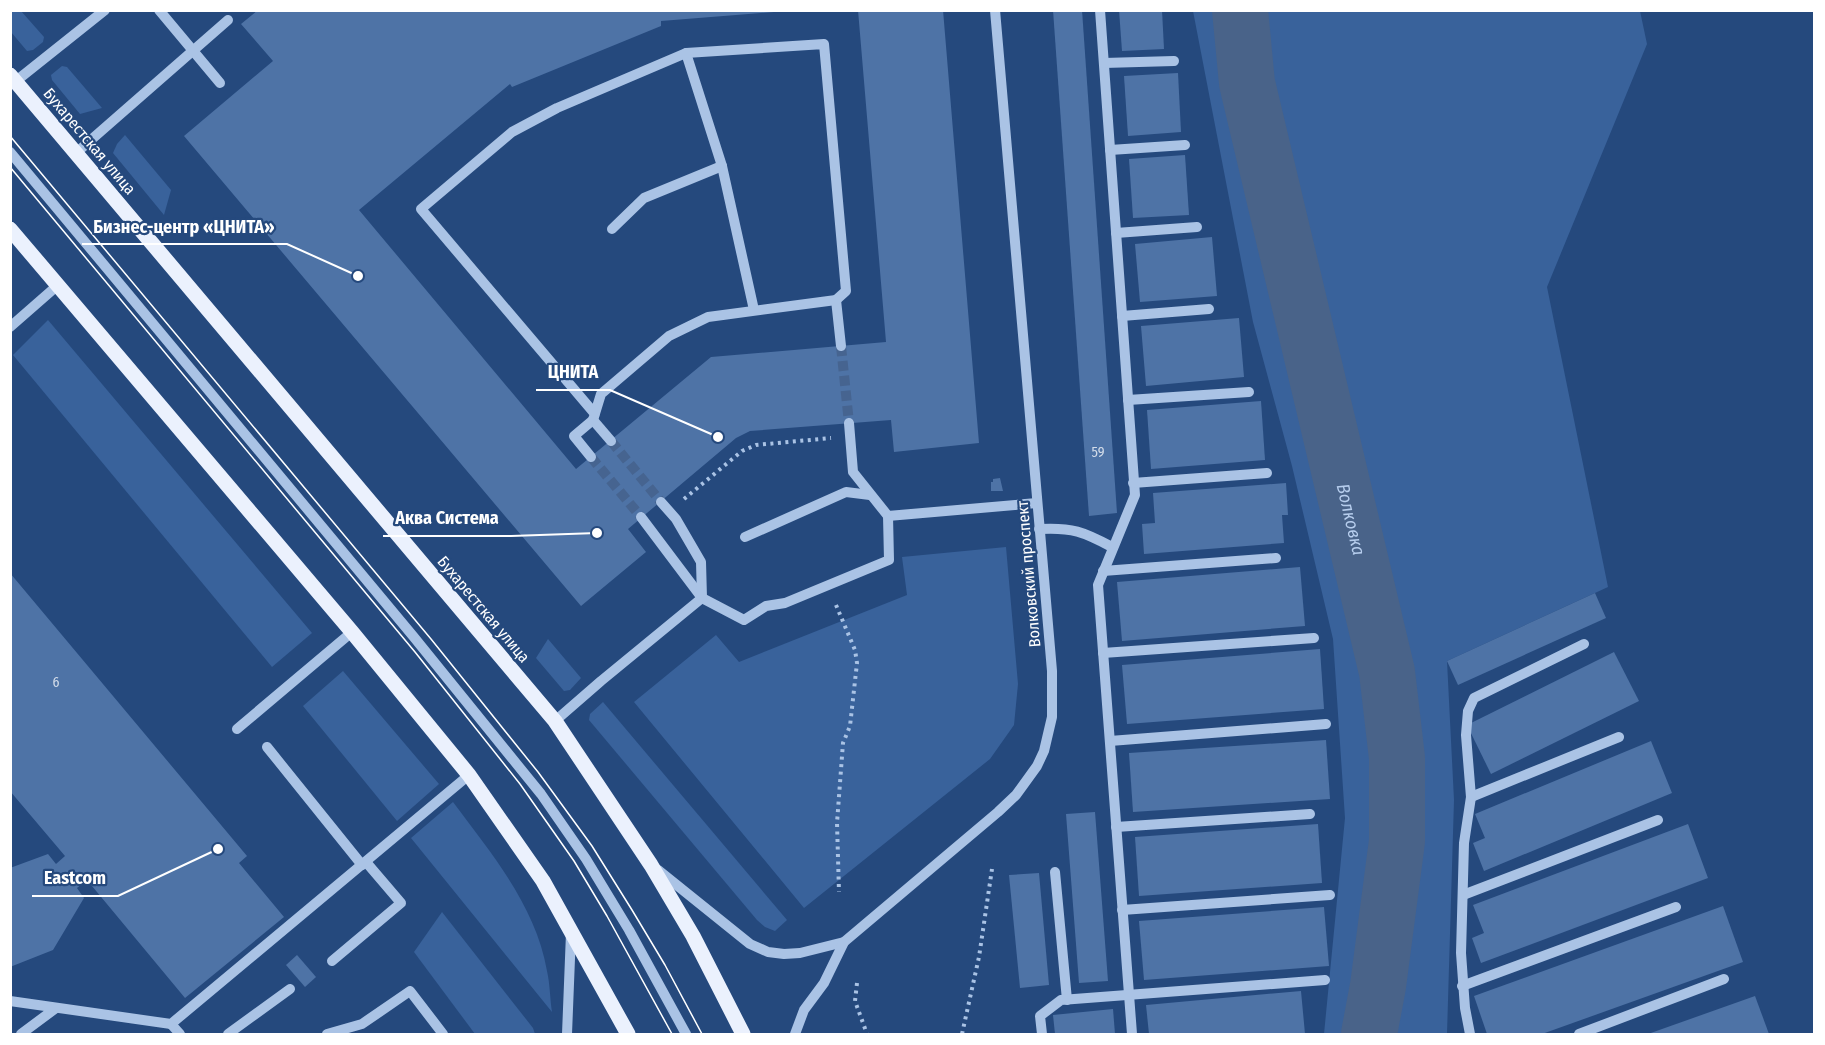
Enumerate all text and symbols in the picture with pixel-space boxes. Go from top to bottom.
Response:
street label: Бухарестская улица [40,84,140,199]
callout: Бизнес-центр «ЦНИТА» [82,208,287,244]
text: Бизнес-центр «ЦНИТА» [93,216,275,238]
callout: ЦНИТА [536,354,610,390]
text: ЦНИТА [548,361,598,383]
house number: 59 [1091,444,1105,461]
water label: Волковка [1332,481,1370,558]
street label: Волковский проспект [1013,499,1044,648]
callout: Аква Система [383,500,511,536]
text: Аква Система [394,507,499,529]
street label: Бухарестская улица [434,552,534,667]
house number: 6 [53,674,60,691]
callout: Eastcom [32,860,118,896]
text: Eastcom [44,867,106,889]

